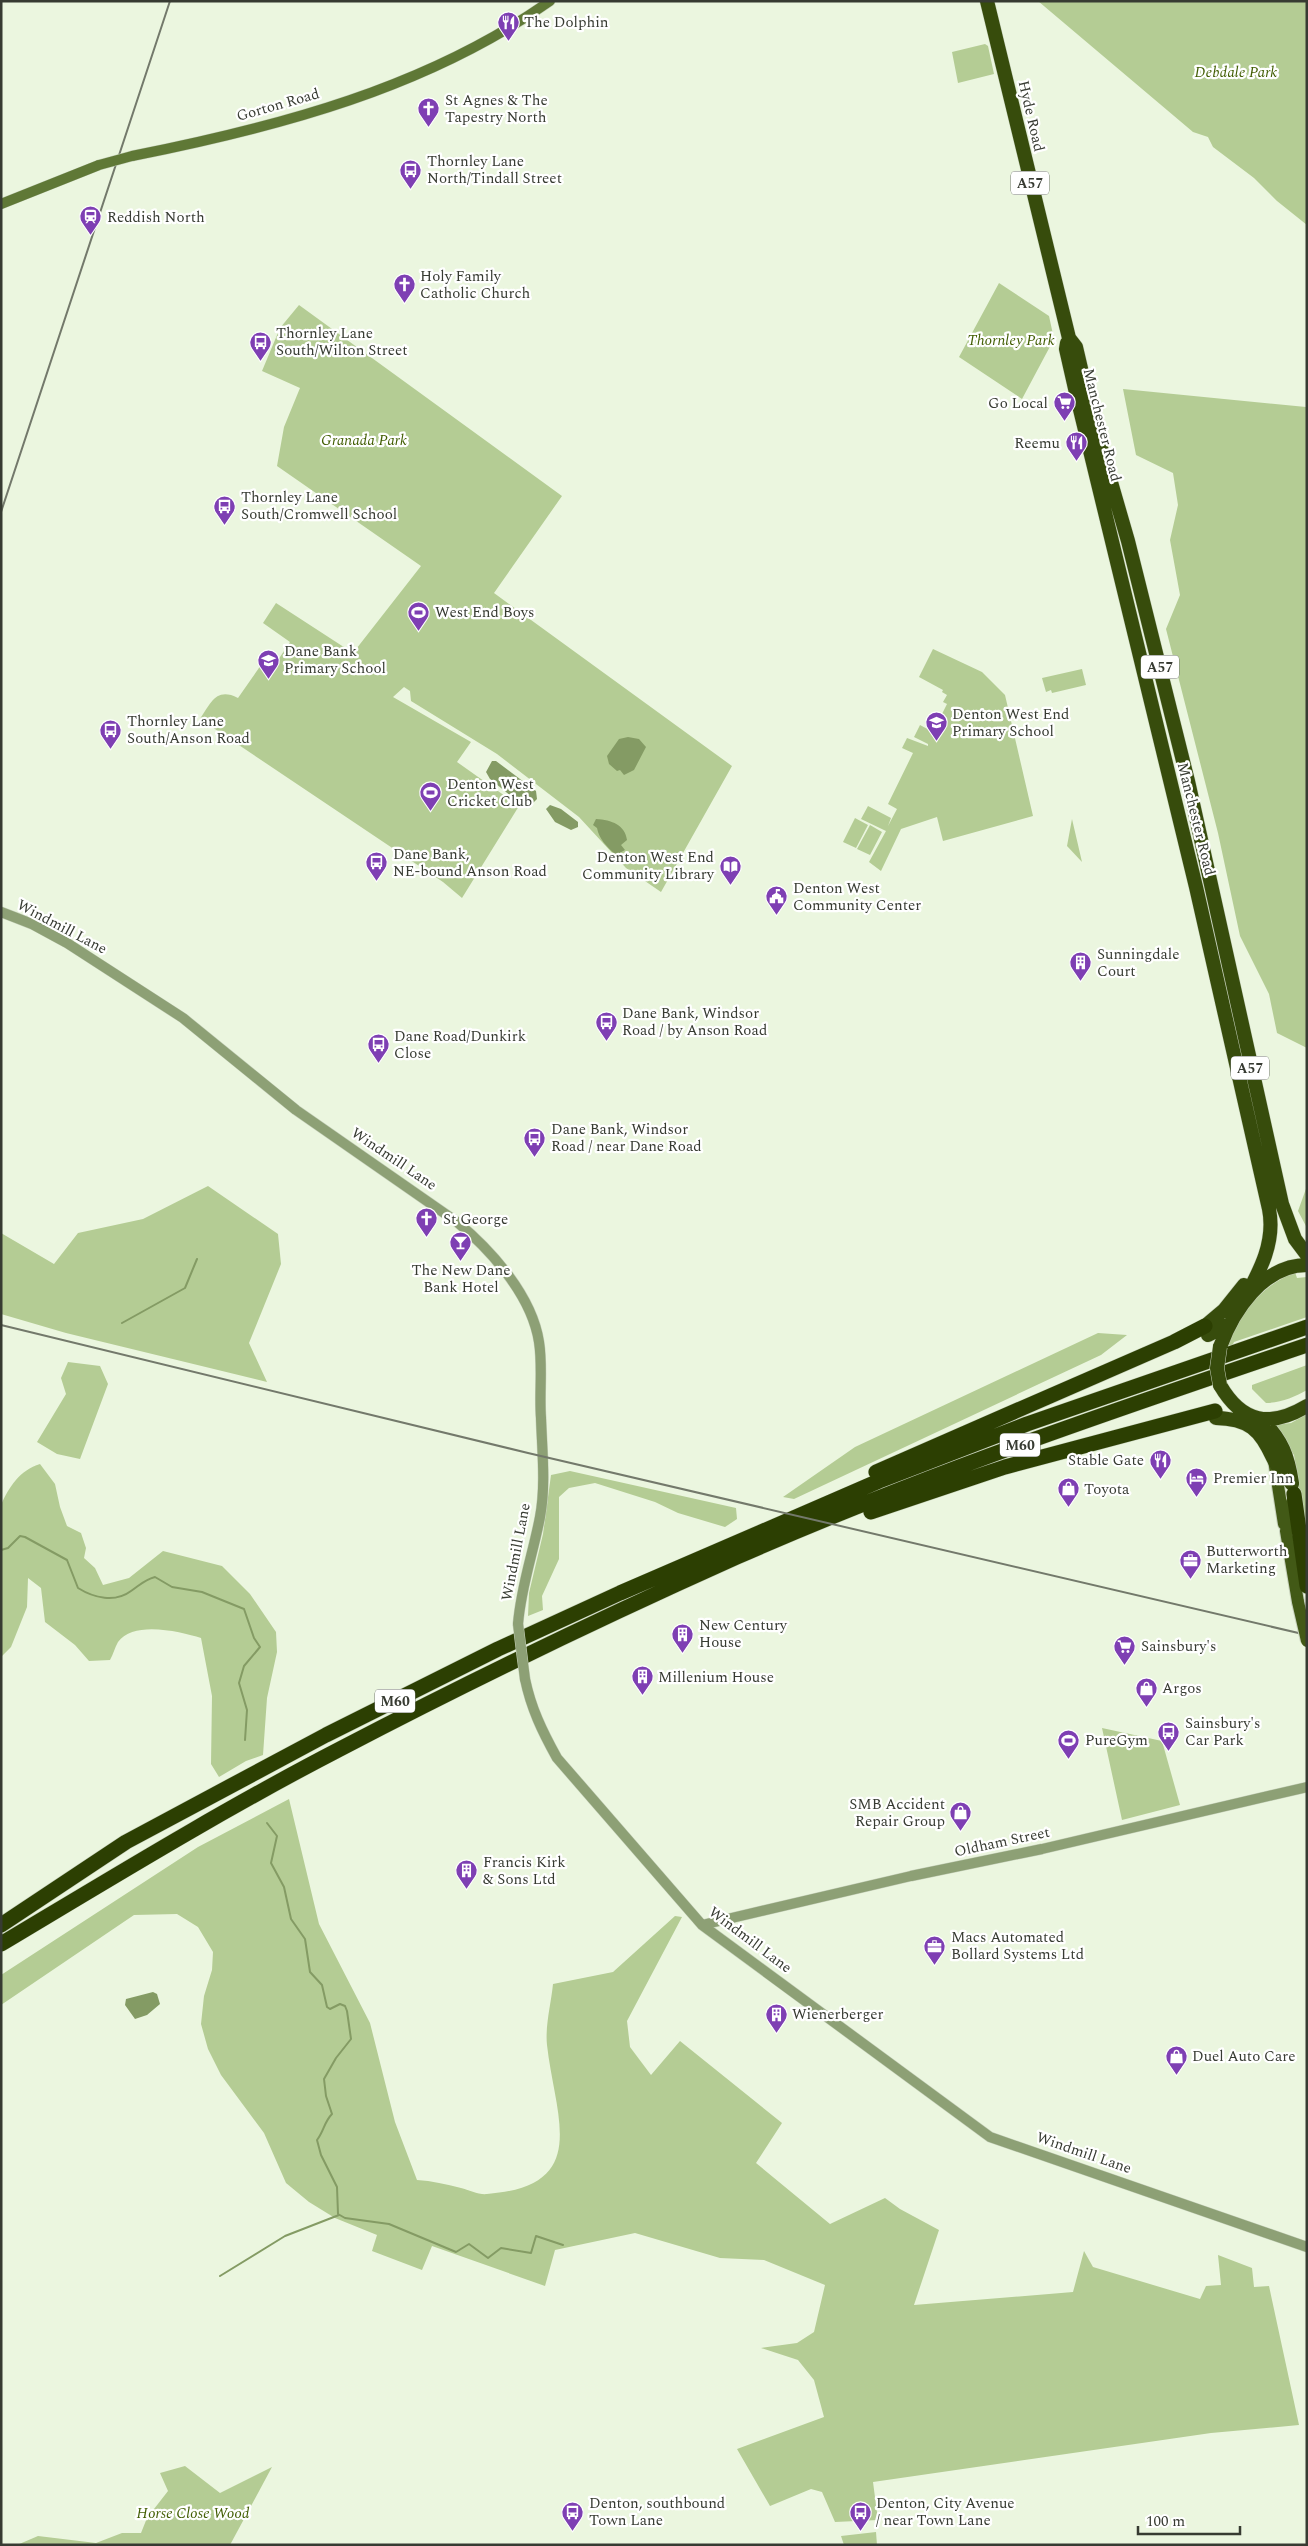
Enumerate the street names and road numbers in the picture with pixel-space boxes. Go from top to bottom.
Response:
street label: Hyde Road [1012,78,1050,154]
street label: Gorton Road [234,82,322,128]
road number: A57 [1011,172,1049,194]
street label: Manchester Road [1077,366,1127,484]
road number: A57 [1141,656,1179,679]
street label: Manchester Road [1171,760,1221,878]
street label: Windmill Lane [13,894,111,960]
road number: A57 [1231,1056,1269,1080]
street label: Windmill Lane [346,1122,442,1196]
road number: M60 [1000,1434,1040,1456]
street label: Windmill Lane [495,1501,537,1603]
road number: M60 [375,1690,415,1712]
street label: Oldham Street [952,1821,1052,1863]
street label: Windmill Lane [703,1901,797,1979]
street label: Windmill Lane [1033,2126,1135,2180]

